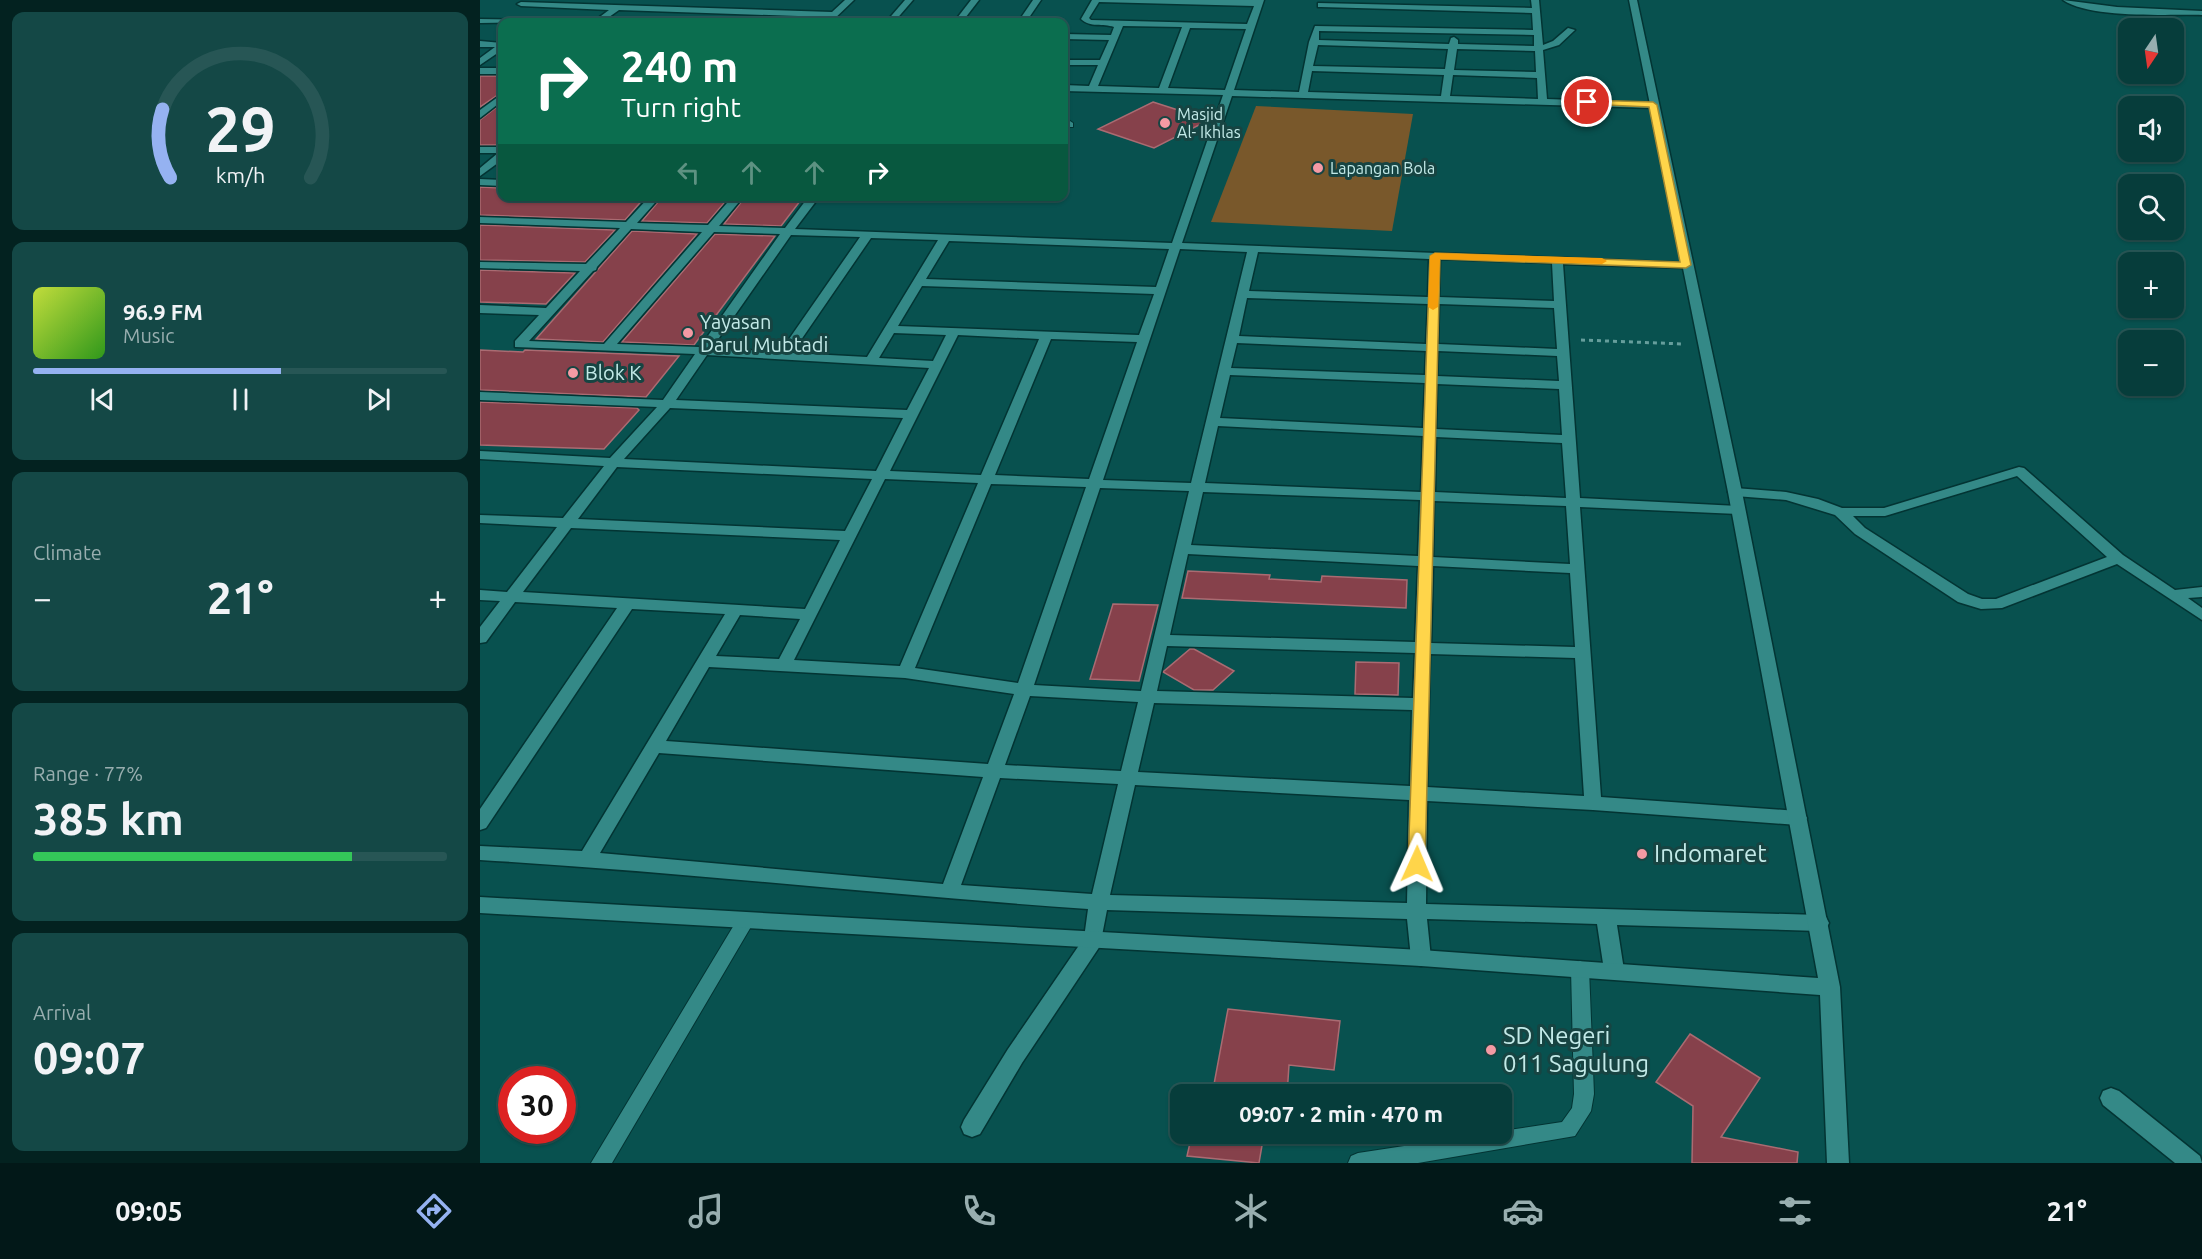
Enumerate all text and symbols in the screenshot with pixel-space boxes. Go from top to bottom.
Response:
north arrow [2118,18,2184,84]
map controls [2118,18,2184,396]
icon: right [522,42,600,120]
text: 240 m [621,43,738,90]
pin [1561,76,1612,127]
icon: arrive [1570,85,1603,118]
text: Turn right [621,92,741,122]
text: 29 [205,94,275,164]
button: sound [2118,96,2184,162]
place label: Masjid Al- Ikhlas [1177,105,1241,141]
marker: Masjid Al- Ikhlas [1158,116,1172,130]
icon: left [672,156,705,189]
icon: ahead [735,156,768,189]
icon: ahead [798,156,831,189]
icon: right [861,156,894,189]
place label: Lapangan Bola [1330,159,1435,177]
marker: Lapangan Bola [1311,161,1325,175]
text: km/h [215,163,265,187]
button: search [2118,174,2184,240]
button: + [2118,252,2184,318]
text: 96.9 FM [123,299,203,324]
place label: Yayasan Darul Mubtadi [700,310,828,356]
text: Music [123,324,175,347]
marker: Yayasan Darul Mubtadi [681,326,695,340]
button: − [2118,330,2184,396]
place label: Blok K [585,361,642,384]
marker: Blok K [566,366,580,380]
icon: previous [86,383,119,416]
icon: pause [224,383,257,416]
icon: next [362,383,395,416]
text: Climate [33,541,102,564]
text: 21° [207,572,273,623]
text: − [33,579,52,616]
text: + [428,579,447,616]
text: Range · 77% [33,762,143,785]
text: 385 km [33,793,184,844]
position arrow [1385,832,1449,896]
place label: Indomaret [1654,840,1767,867]
marker: Indomaret [1635,847,1649,861]
text: Arrival [33,1001,91,1024]
place label: SD Negeri 011 Sagulung [1503,1022,1649,1077]
text: 09:07 [33,1032,146,1083]
marker: SD Negeri 011 Sagulung [1484,1043,1498,1057]
speed limit sign: 30 [498,1066,576,1144]
text: 09:07 · 2 min · 470 m [1239,1101,1443,1126]
icon: directions [413,1190,455,1232]
icon: music [685,1190,727,1232]
icon: phone [958,1190,1000,1232]
icon: climate [1230,1190,1272,1232]
icon: car [1502,1190,1544,1232]
icon: filters [1774,1190,1816,1232]
text: 09:05 [115,1196,183,1226]
text: 21° [2047,1196,2087,1226]

